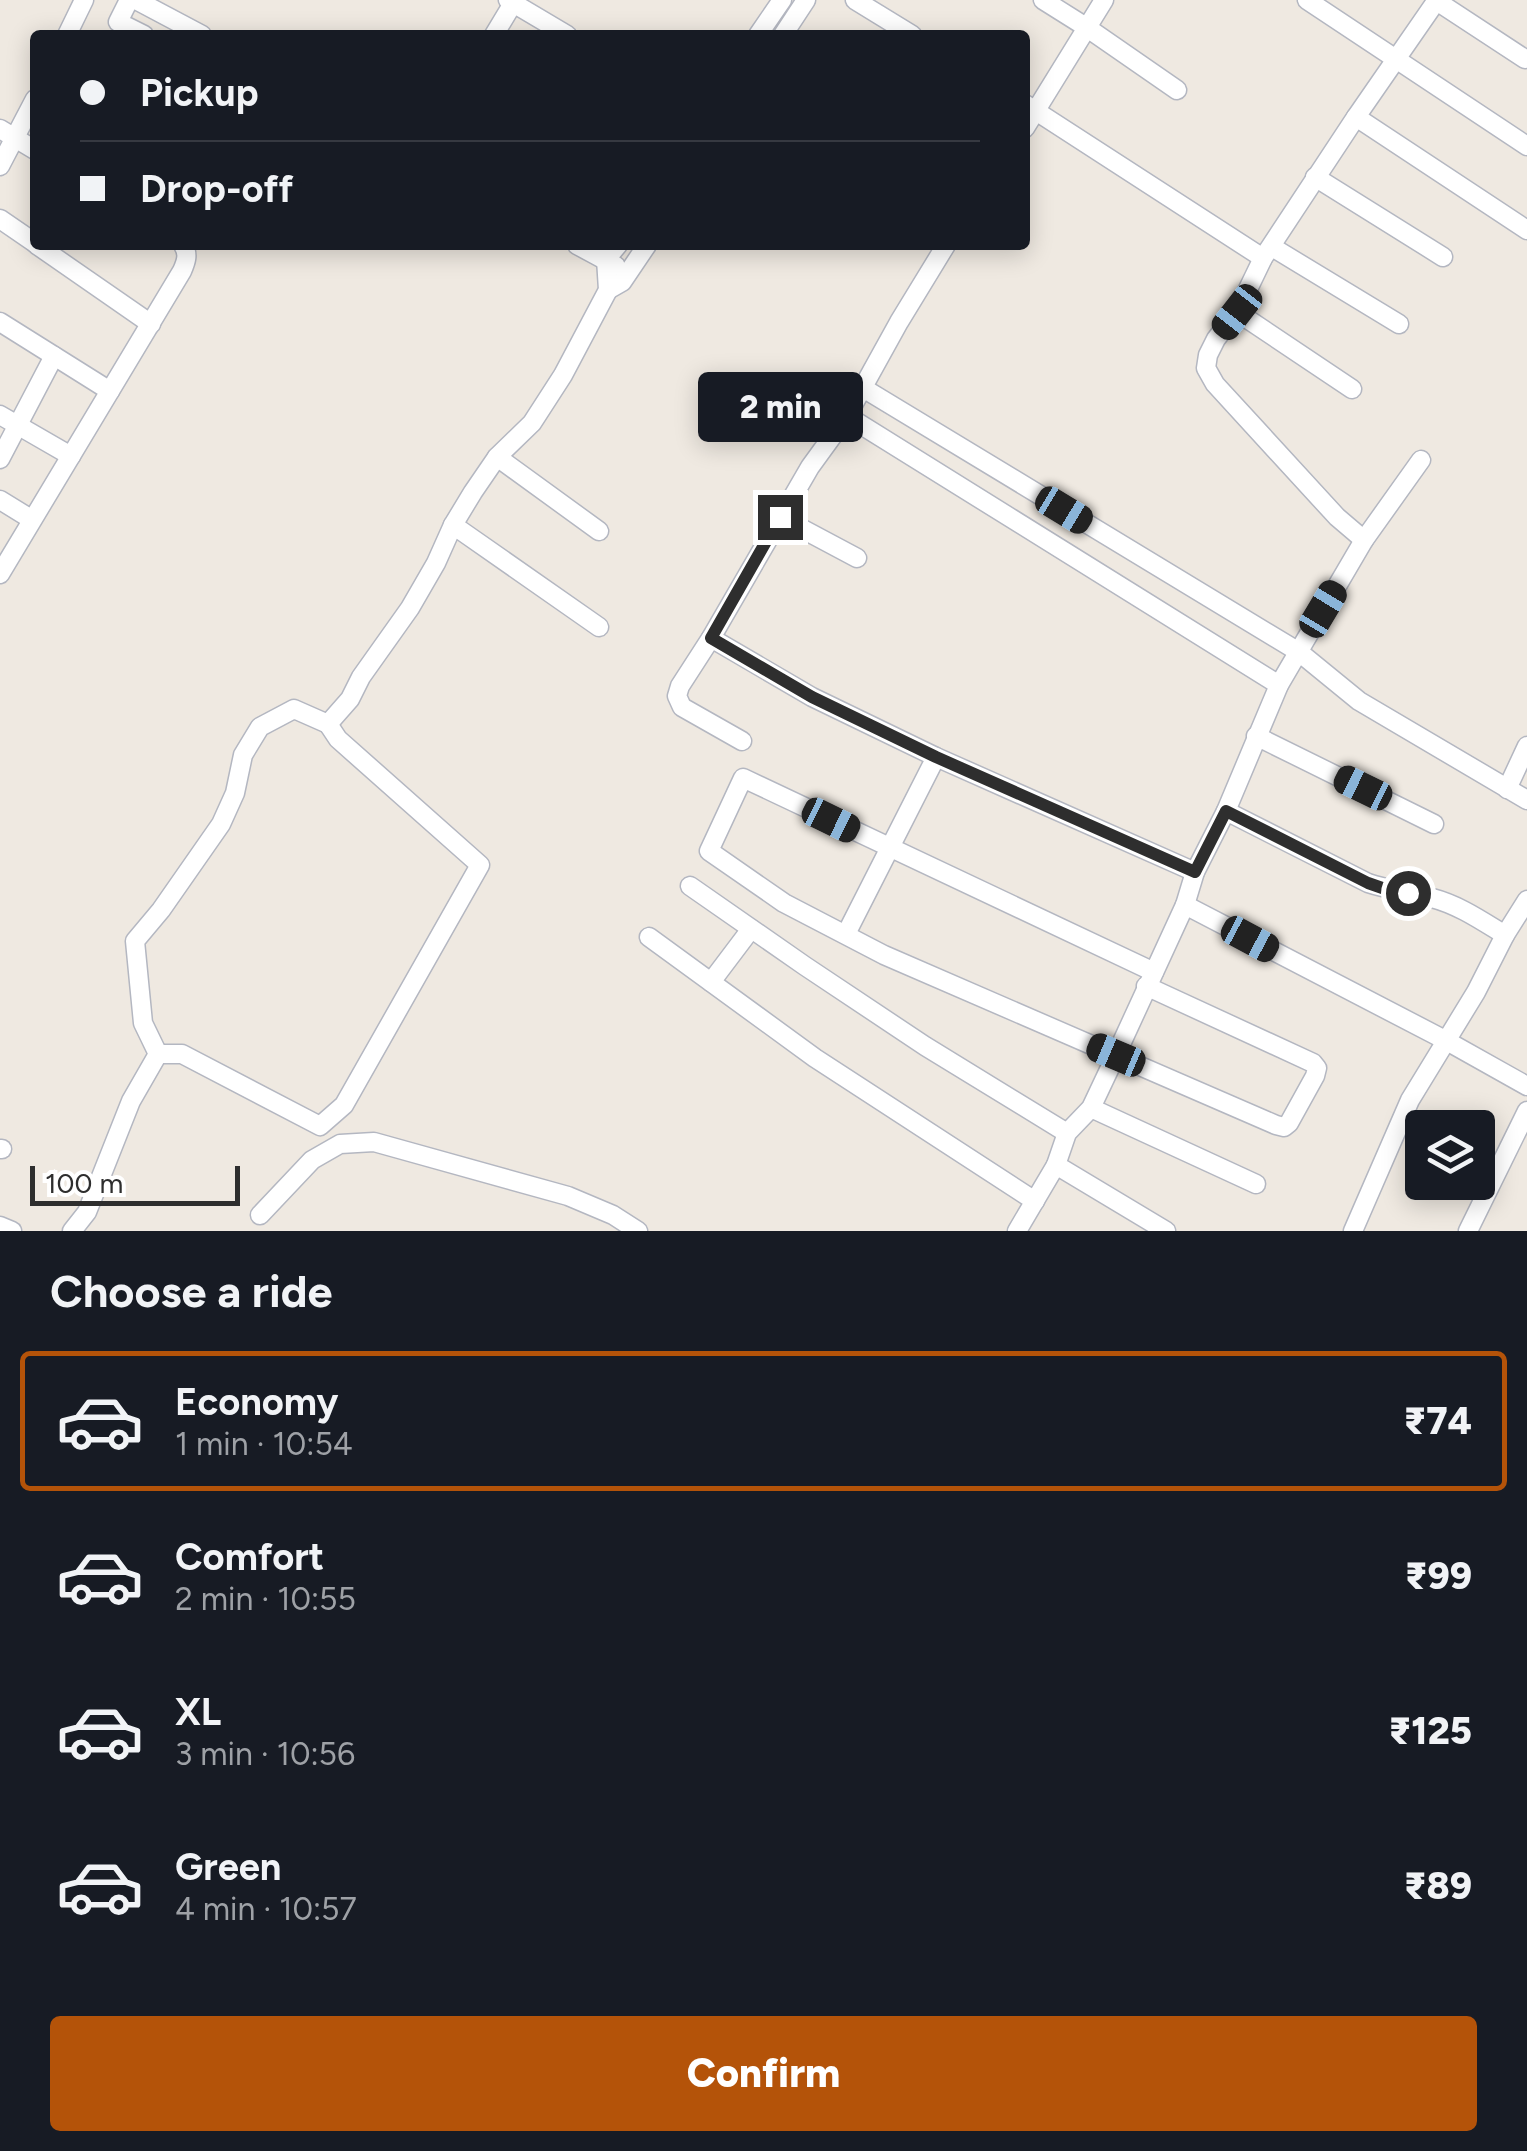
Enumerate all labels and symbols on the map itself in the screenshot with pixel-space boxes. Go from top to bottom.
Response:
car [1207,279,1267,345]
callout: 2 min [698,372,862,442]
car [1031,482,1097,538]
route end [758,495,803,540]
car [1295,576,1351,642]
car [1329,761,1397,815]
car [797,793,865,847]
route start [1386,871,1431,916]
car [1216,912,1284,966]
car [1083,1029,1149,1081]
scale bar [30,1161,240,1206]

